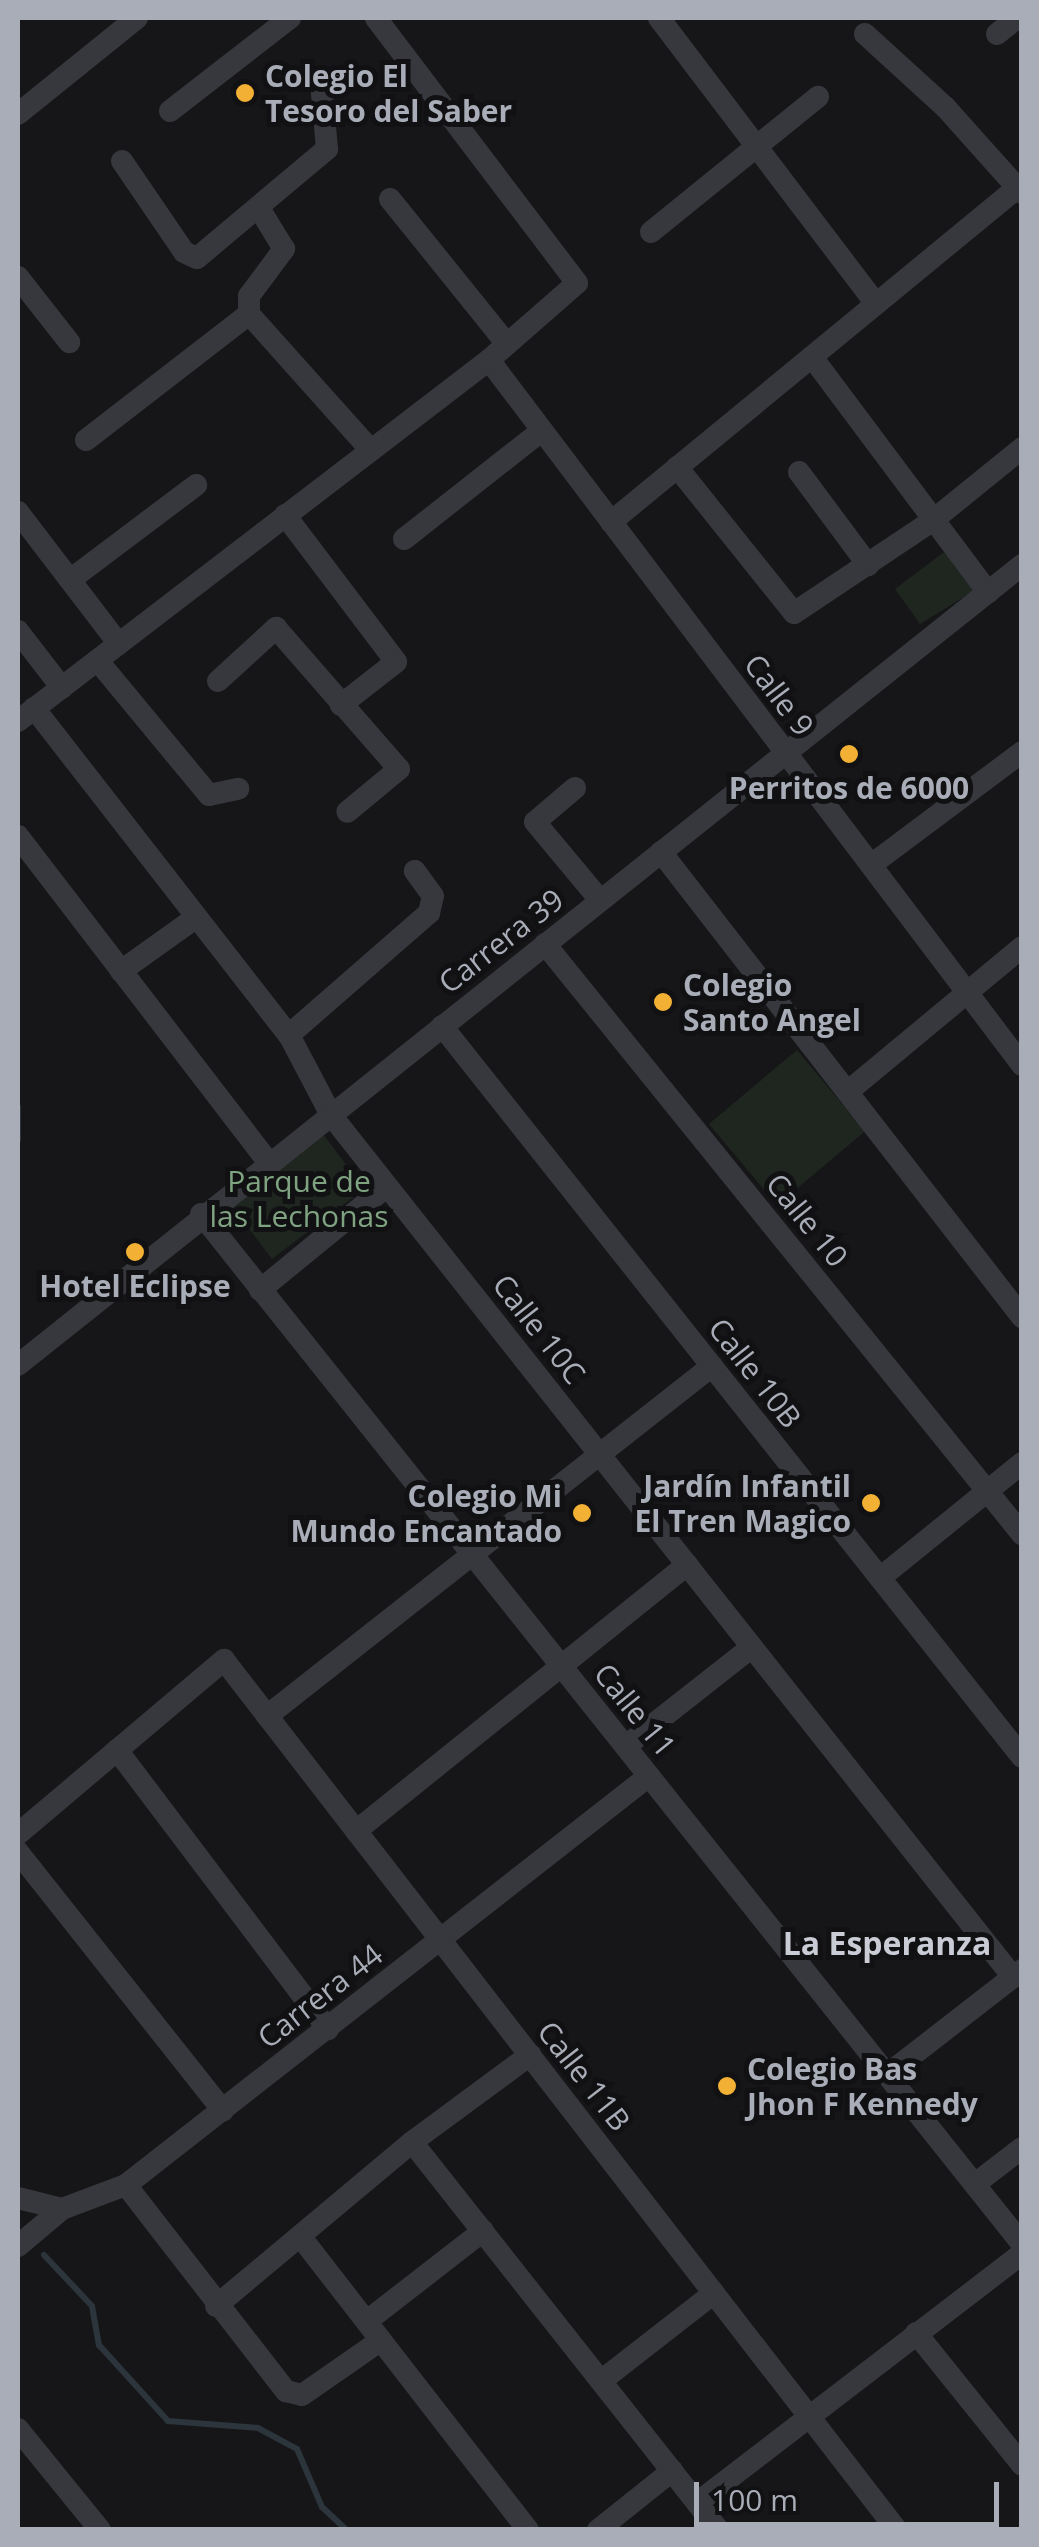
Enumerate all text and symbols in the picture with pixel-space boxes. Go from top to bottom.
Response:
place label: Colegio El Tesoro del Saber [265,58,512,128]
marker: Colegio El Tesoro del Saber [234,82,256,104]
street label: Calle 9 [737,647,821,743]
marker: Perritos de 6000 [838,743,860,765]
place label: Perritos de 6000 [729,770,969,806]
street label: Carrera 39 [432,881,570,1001]
place label: Colegio Santo Angel [683,967,861,1038]
marker: Colegio Santo Angel [652,991,674,1013]
park label: Parque de las Lechonas [209,1163,389,1234]
street label: Calle 10 [759,1166,855,1274]
marker: Hotel Eclipse [124,1241,146,1263]
street label: Calle 10C [485,1267,593,1391]
place label: Hotel Eclipse [39,1268,231,1304]
street label: Calle 10B [701,1311,809,1435]
place label: Jardín Infantil El Tren Magico [635,1468,851,1538]
place label: Colegio Mi Mundo Encantado [290,1478,562,1548]
marker: Jardín Infantil El Tren Magico [860,1492,882,1514]
marker: Colegio Mi Mundo Encantado [571,1502,593,1524]
street label: Calle 11 [587,1656,683,1764]
district label: La Esperanza [783,1924,991,1962]
street label: Carrera 44 [251,1936,389,2056]
street label: Calle 11B [530,2014,638,2138]
place label: Colegio Bas Jhon F Kennedy [747,2051,978,2122]
marker: Colegio Bas Jhon F Kennedy [716,2075,738,2097]
scale bar [699,2462,1004,2524]
text: 100 m [711,2479,798,2520]

